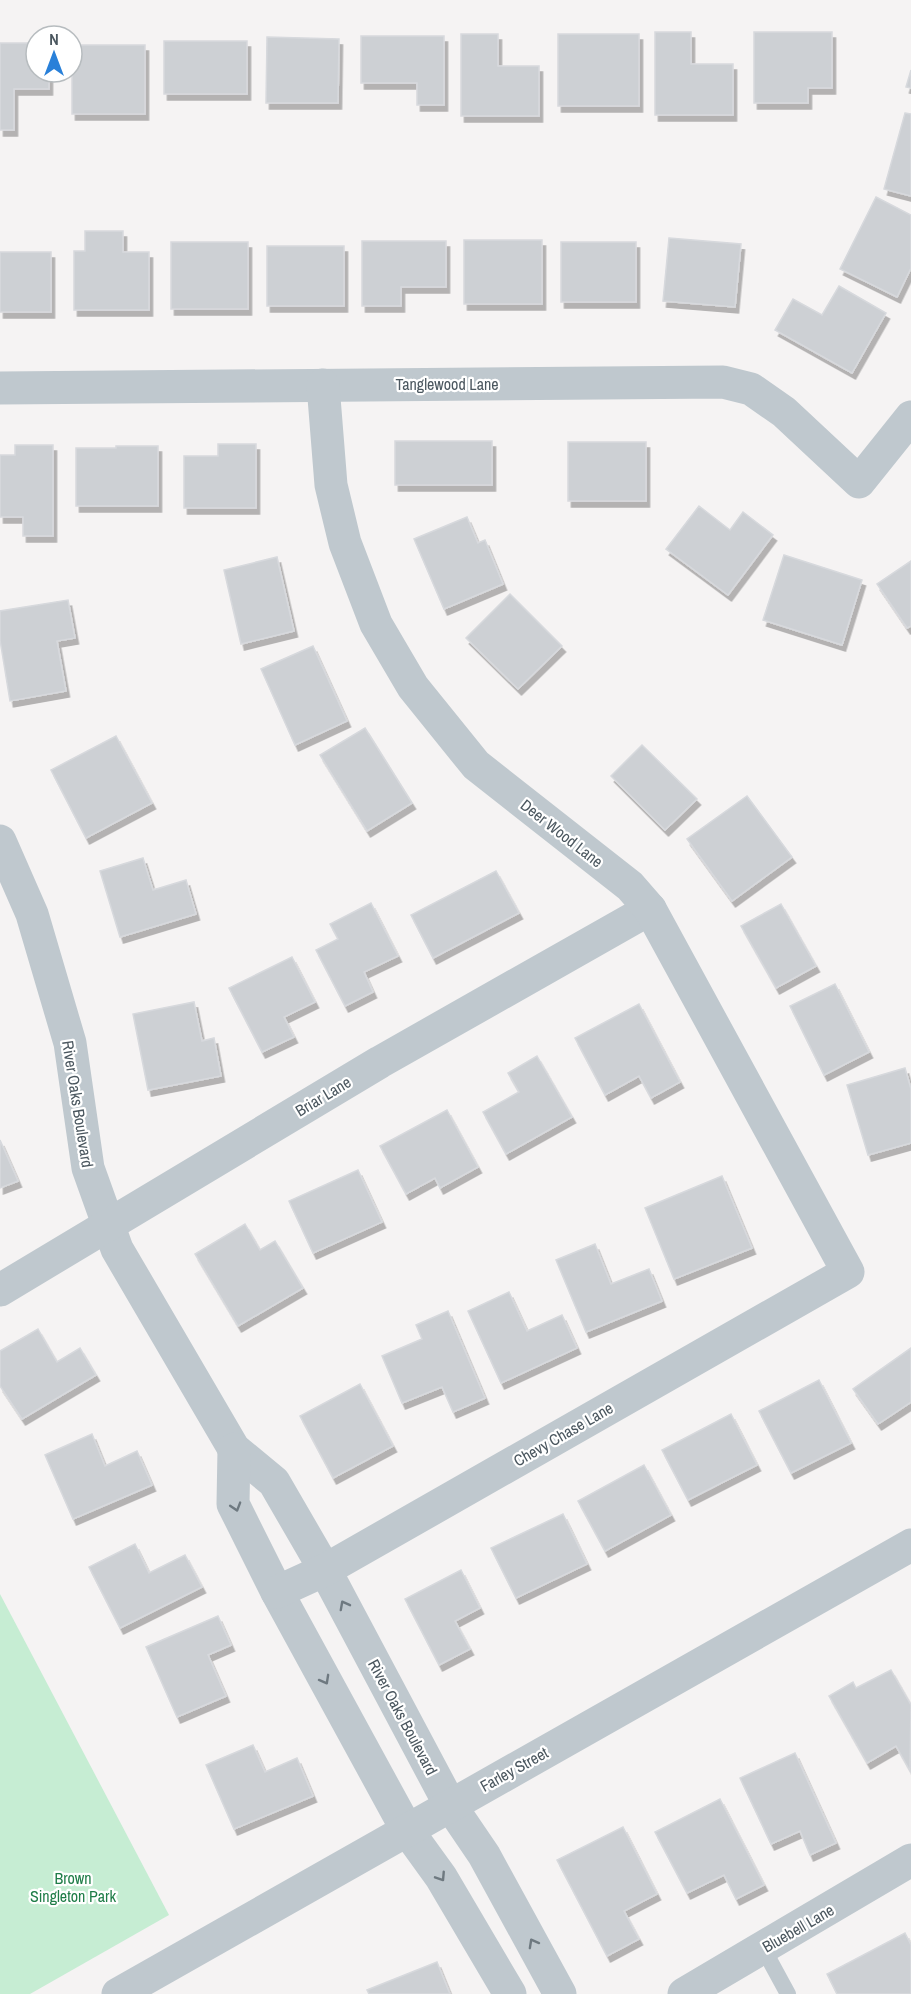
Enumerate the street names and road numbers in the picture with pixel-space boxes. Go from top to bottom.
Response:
street label: Tanglewood Lane [395,373,499,395]
street label: Deer Wood Lane [516,794,608,872]
street label: River Oaks Boulevard [57,1039,99,1169]
street label: Briar Lane [291,1071,355,1121]
street label: Chevy Chase Lane [509,1397,617,1471]
street label: River Oaks Boulevard [363,1655,443,1779]
street label: Farley Street [476,1741,552,1797]
street label: Bluebell Lane [758,1899,838,1957]

